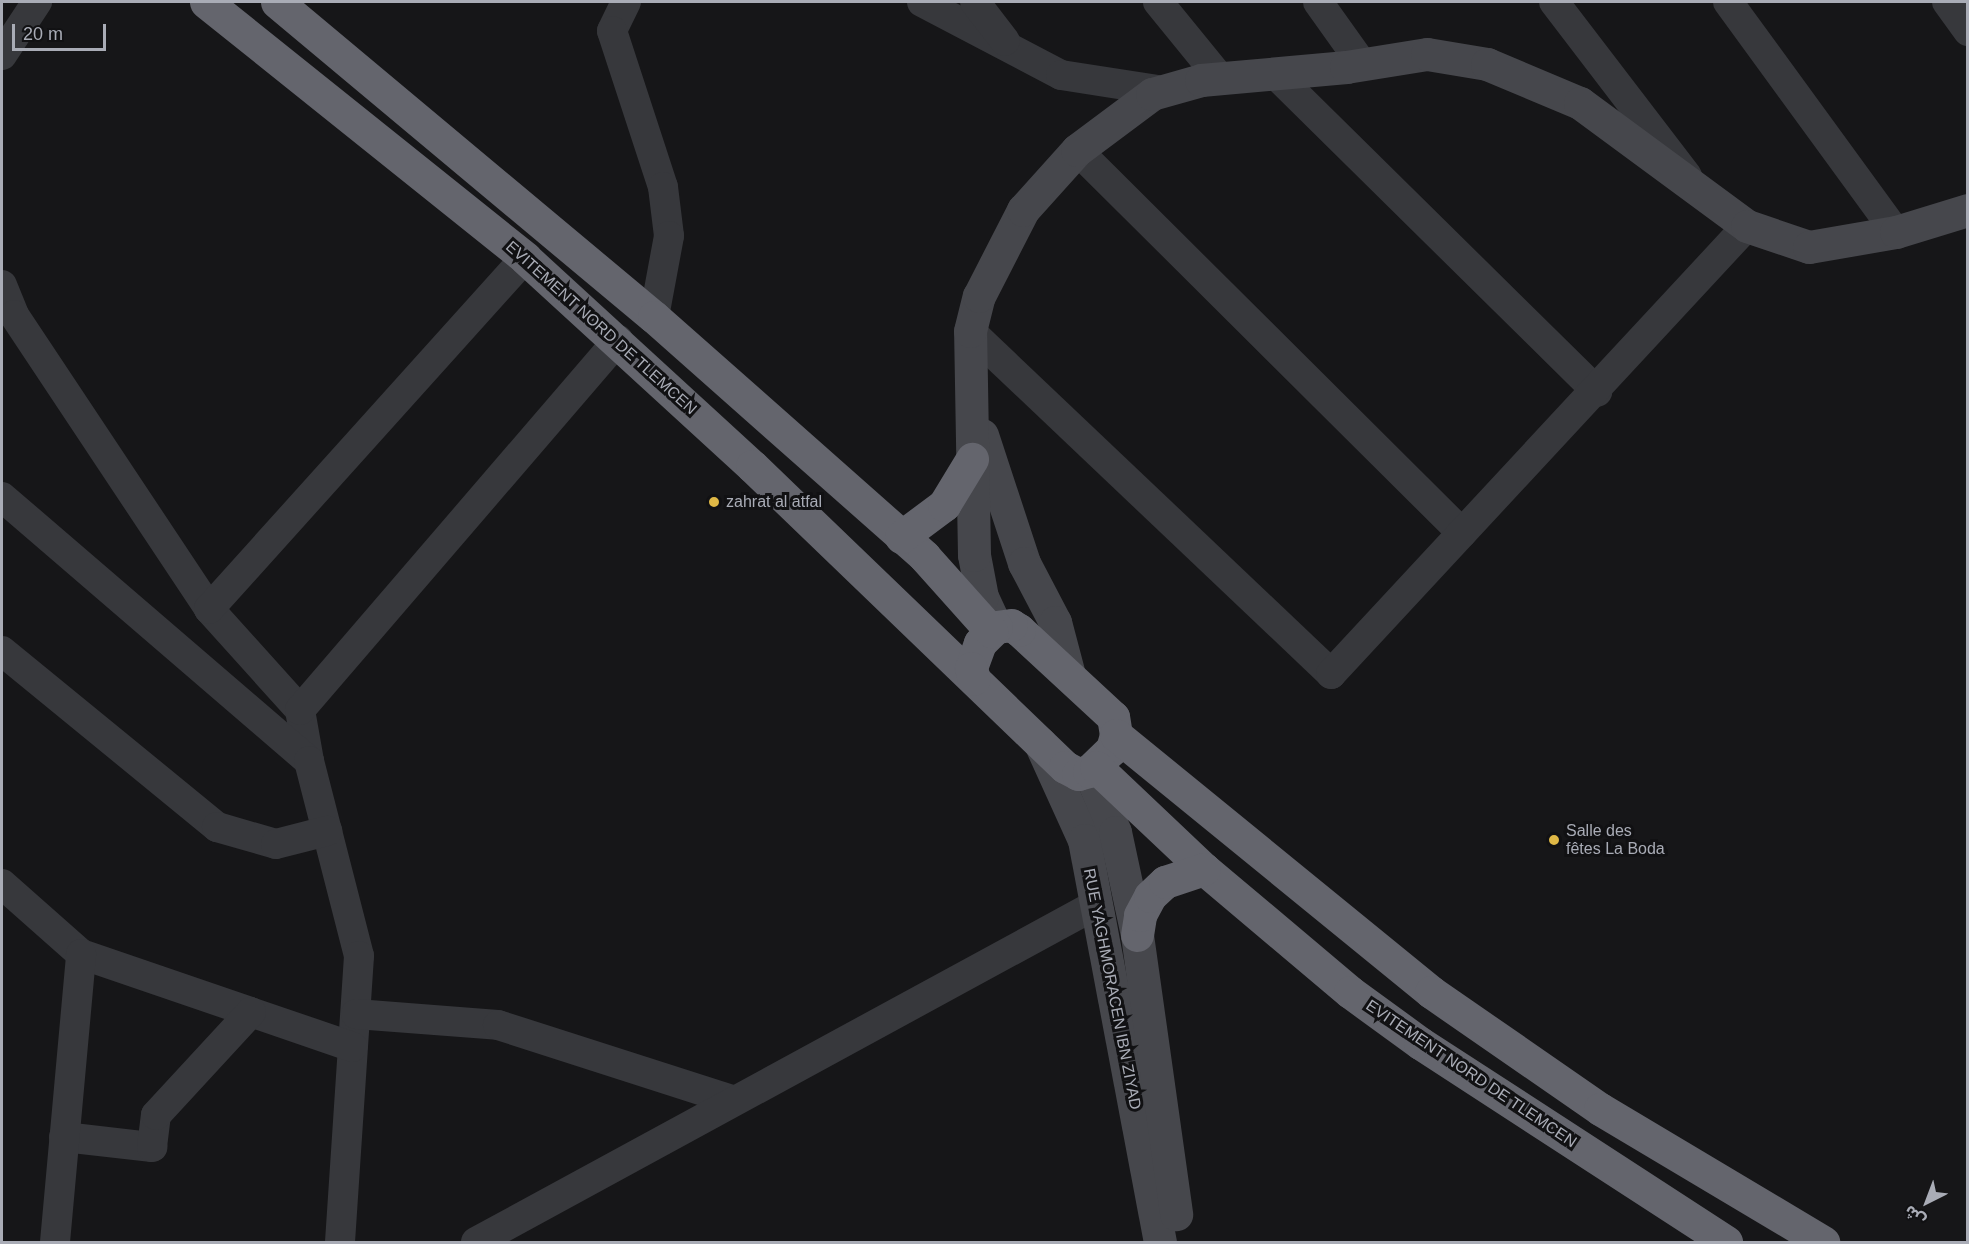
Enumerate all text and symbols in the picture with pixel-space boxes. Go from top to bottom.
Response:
scale bar [15,12,110,50]
text: 20 m [23,24,63,44]
street label: EVITEMENT NORD DE TLEMCEN [501,237,701,419]
place label: zahrat al atfal [726,492,822,512]
marker: zahrat al atfal [707,495,721,509]
place label: Salle des fêtes La Boda [1566,821,1665,859]
marker: Salle des fêtes La Boda [1547,833,1561,847]
street label: RUE YAGHMORACEN IBN ZIYAD [1079,867,1145,1111]
street label: EVITEMENT NORD DE TLEMCEN [1362,996,1580,1152]
north arrow [1897,1172,1957,1232]
text: ش [1901,1202,1928,1229]

